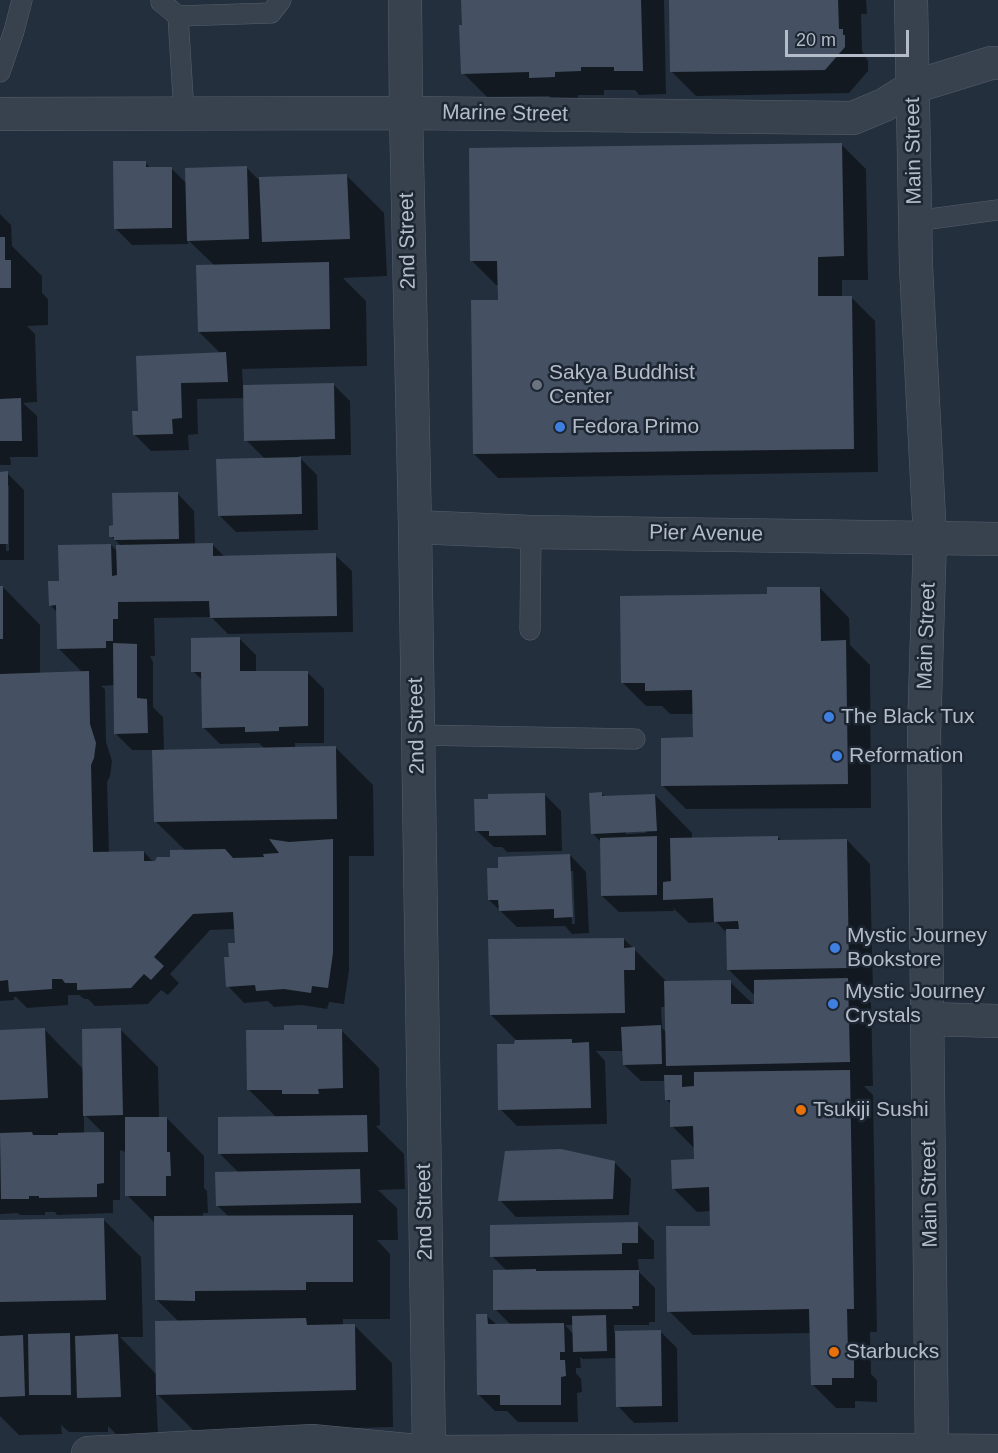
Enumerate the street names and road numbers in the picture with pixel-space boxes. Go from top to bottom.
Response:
street label: Main Street [900,97,928,205]
street label: Marine Street [442,100,568,128]
street label: 2nd Street [395,192,421,290]
street label: Pier Avenue [649,520,763,548]
street label: Main Street [913,582,941,690]
street label: 2nd Street [404,677,430,775]
street label: Main Street [916,1140,944,1248]
street label: 2nd Street [412,1163,438,1261]

